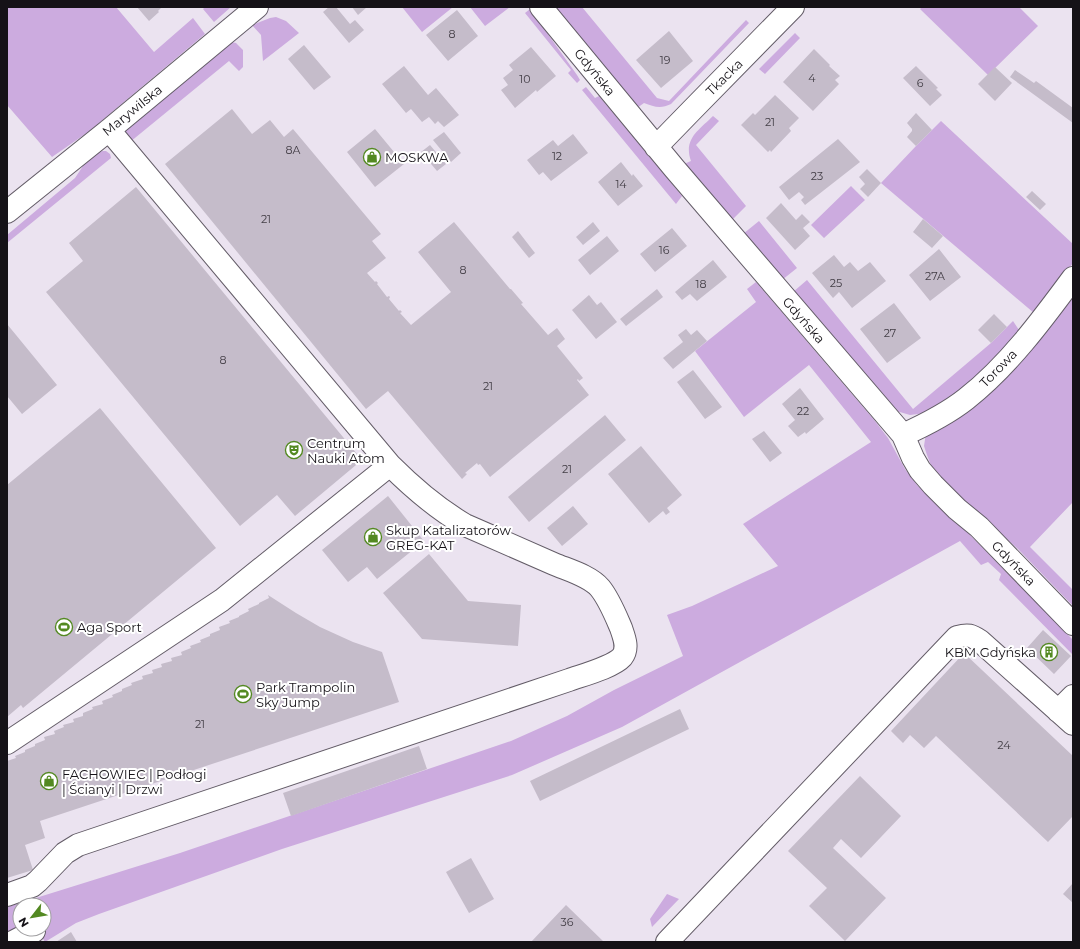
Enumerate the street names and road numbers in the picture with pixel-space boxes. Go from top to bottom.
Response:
street label: Gdyńska [571,45,619,99]
street label: Tkacka [702,55,746,99]
street label: Marywilska [99,81,165,139]
street label: Gdyńska [779,294,829,346]
street label: Torowa [976,346,1020,390]
street label: Gdyńska [989,537,1039,589]

